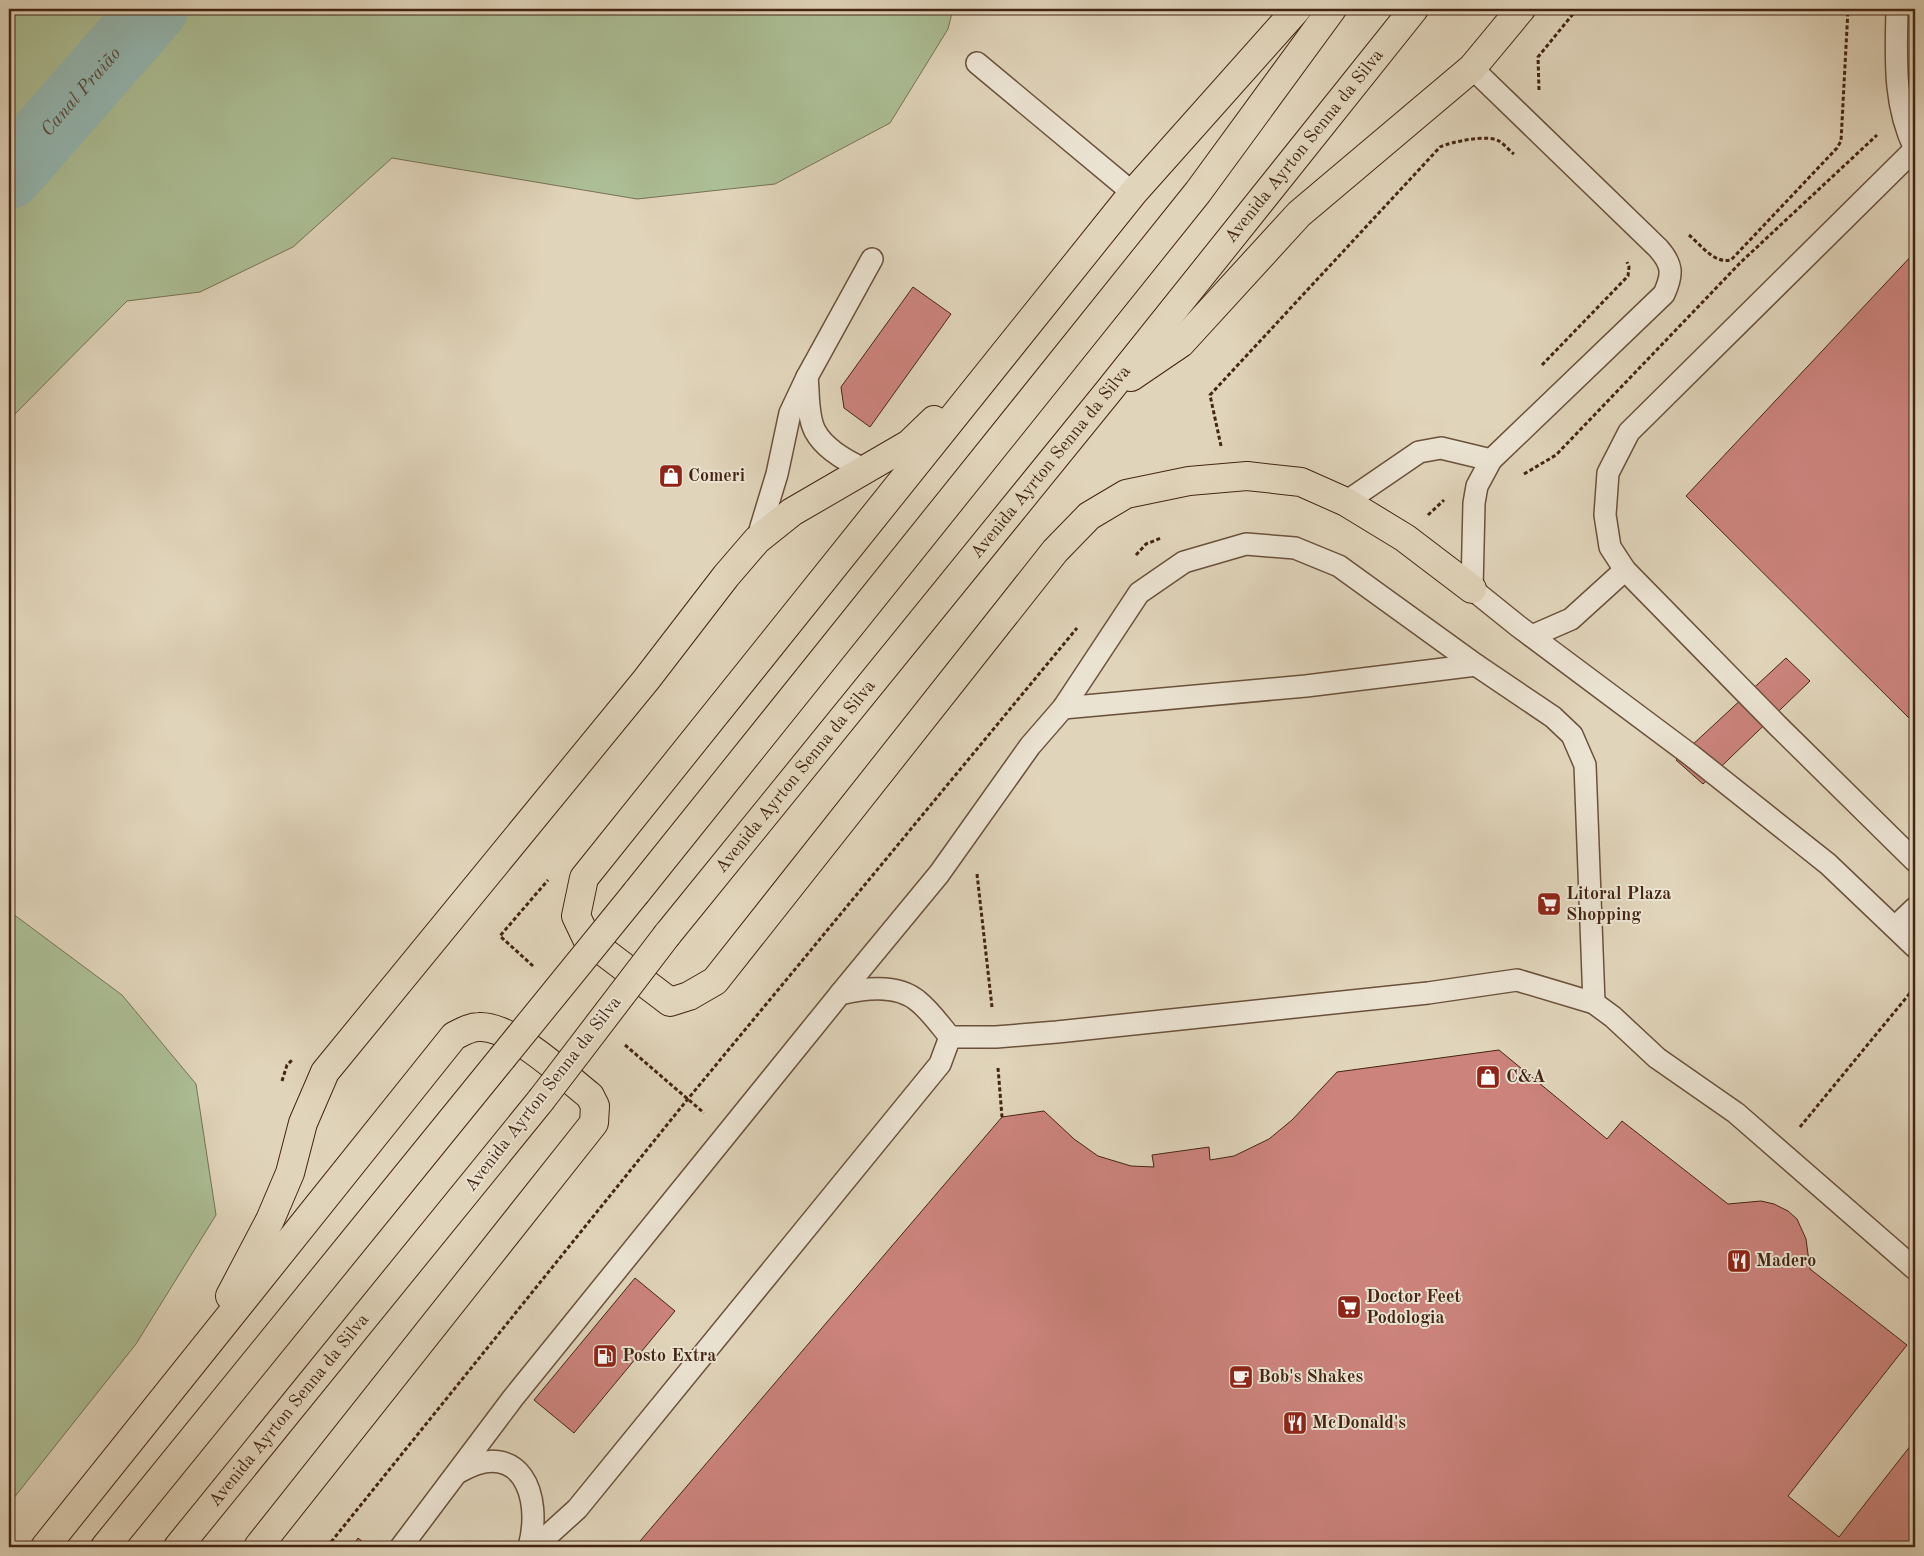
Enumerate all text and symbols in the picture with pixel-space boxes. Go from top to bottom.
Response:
water label: Canal Praião [38,44,125,140]
street label: Avenida Ayrton Senna da Silva [1222,46,1387,247]
street label: Avenida Ayrton Senna da Silva [967,362,1134,562]
shop icon: Comeri [658,463,684,489]
place label: Comeri [688,467,745,485]
street label: Avenida Ayrton Senna da Silva [712,677,879,876]
place label: Litoral Plaza Shopping [1566,885,1671,924]
supermarket icon: Litoral Plaza Shopping [1536,891,1562,917]
street label: Avenida Ayrton Senna da Silva [461,993,625,1195]
shop icon: C&A [1475,1064,1501,1090]
place label: C&A [1506,1068,1546,1086]
restaurant icon: Madero [1726,1248,1752,1274]
place label: Madero [1756,1252,1816,1270]
place label: Doctor Feet Podologia [1366,1288,1461,1327]
supermarket icon: Doctor Feet Podologia [1336,1294,1362,1320]
street label: Avenida Ayrton Senna da Silva [206,1311,372,1510]
fuel station icon: Posto Extra [592,1343,618,1369]
place label: Posto Extra [622,1347,716,1365]
cafe icon: Bob's Shakes [1228,1364,1254,1390]
place label: Bob's Shakes [1258,1368,1363,1386]
restaurant icon: McDonald's [1282,1410,1308,1436]
place label: McDonald's [1312,1414,1406,1432]

